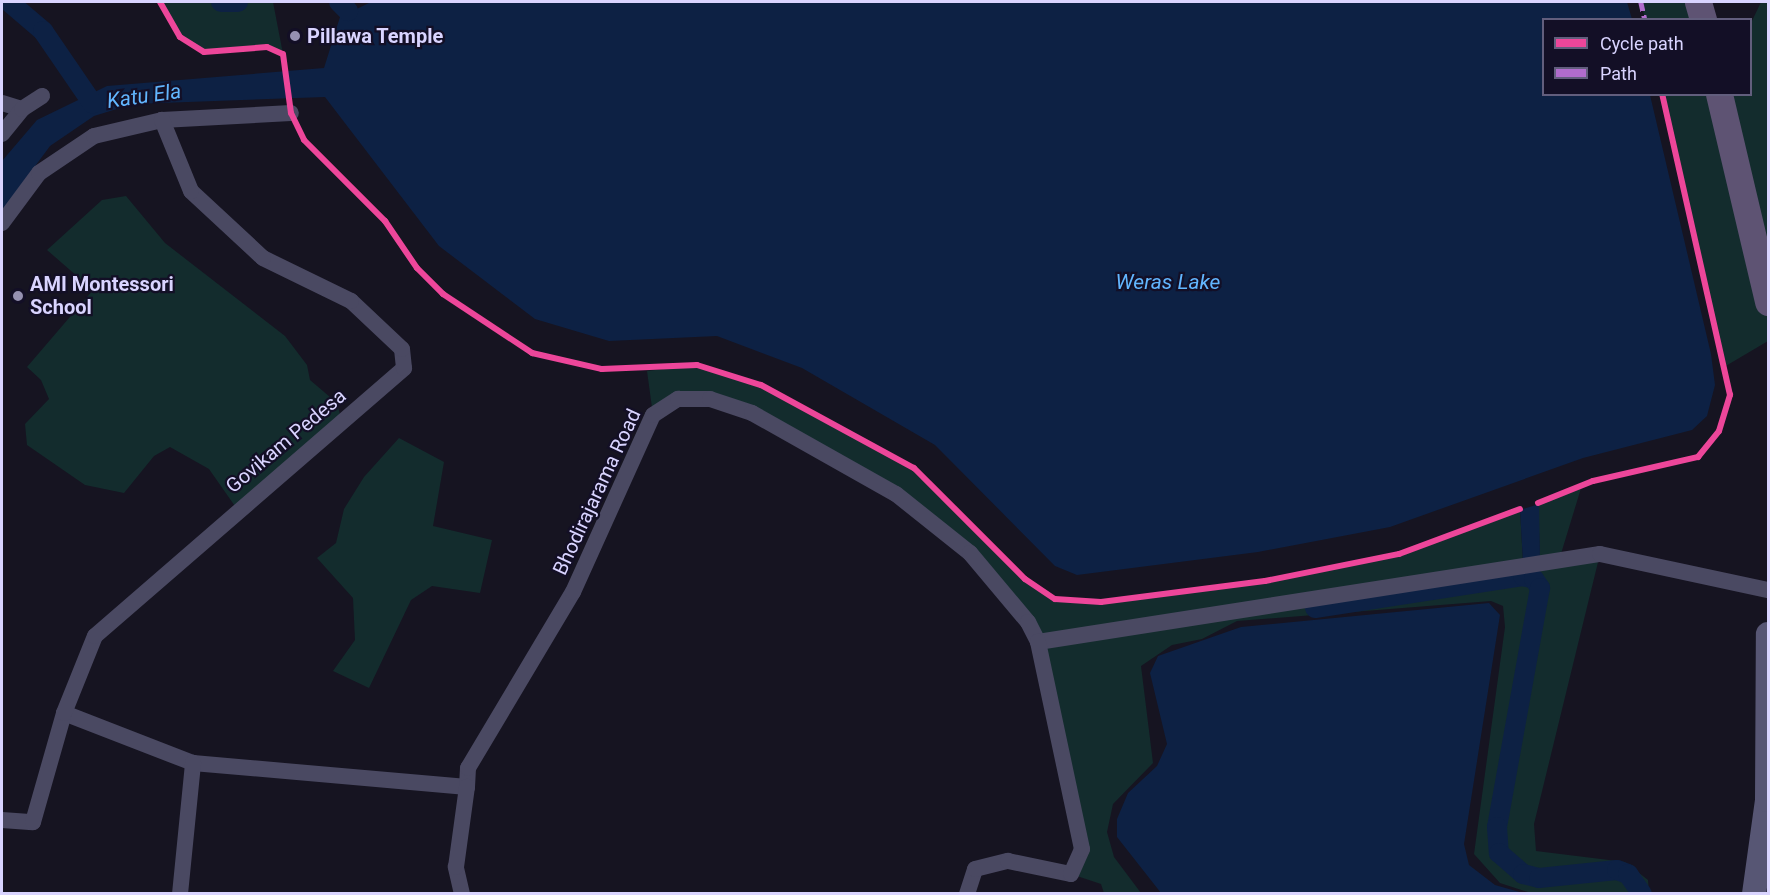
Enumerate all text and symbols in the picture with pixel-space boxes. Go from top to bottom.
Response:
legend [1542,18,1752,96]
place label: Pillawa Temple [307,24,444,48]
marker: Pillawa Temple [288,29,302,43]
text: Cycle path [1600,33,1684,54]
text: Path [1600,63,1637,84]
water label: Katu Ela [105,78,183,114]
water label: Weras Lake [1116,269,1220,295]
place label: AMI Montessori School [30,272,174,319]
marker: AMI Montessori School [11,289,25,303]
street label: Govikam Pedesa [221,384,351,498]
street label: Bhodirajarama Road [548,405,646,579]

